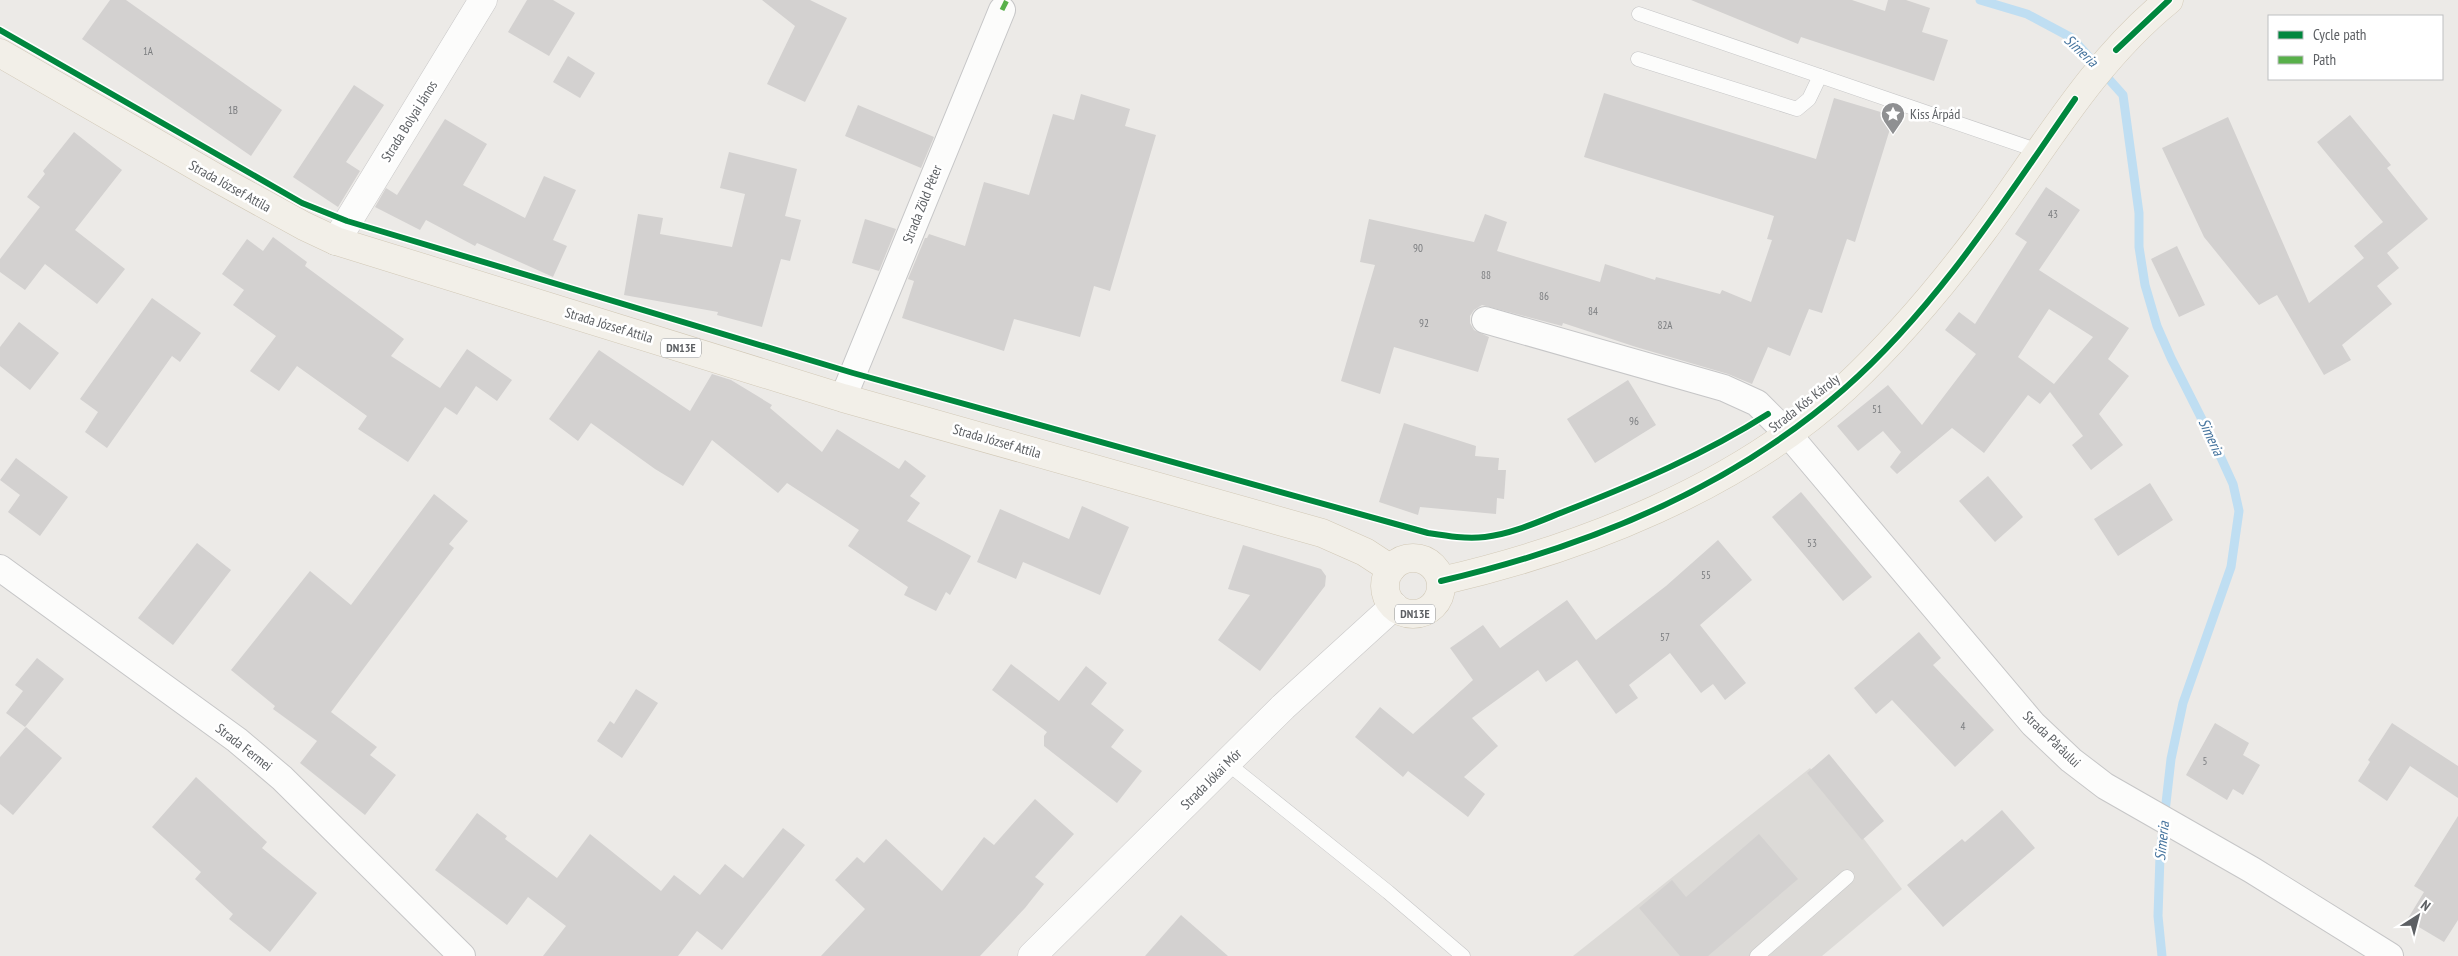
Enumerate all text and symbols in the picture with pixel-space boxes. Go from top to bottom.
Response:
legend [2268,15,2443,80]
text: Cycle path [2313,25,2366,44]
water label: Simeria [2061,30,2103,72]
house number: 1A [143,44,154,58]
text: Path [2313,50,2336,69]
street label: Strada Bolyai János [377,77,441,165]
place icon: Kiss Árpád [1880,101,1906,135]
house number: 1B [228,103,238,117]
place label: Kiss Árpád [1910,105,1960,123]
street label: Strada József Attila [186,156,274,216]
street label: Strada Zöld Péter [898,162,946,246]
house number: 43 [2048,207,2058,221]
house number: 90 [1413,241,1423,255]
house number: 88 [1481,268,1491,282]
house number: 86 [1539,289,1549,303]
street label: Strada József Attila [563,303,655,347]
house number: 84 [1588,304,1598,318]
house number: 92 [1419,316,1429,330]
house number: 82A [1657,318,1673,332]
road number: DN13E [661,338,701,358]
street label: Strada Kós Károly [1765,369,1844,436]
house number: 51 [1872,402,1882,416]
house number: 96 [1629,414,1639,428]
water label: Simeria [2195,415,2229,459]
street label: Strada József Attila [951,420,1043,462]
house number: 53 [1807,536,1817,550]
house number: 55 [1701,568,1711,582]
road number: DN13E [1395,604,1435,624]
house number: 57 [1660,630,1670,644]
street label: Strada Pârâului [2019,707,2085,771]
street label: Strada Fermei [212,719,276,775]
house number: 4 [1961,719,1966,733]
street label: Strada Jókai Mór [1177,745,1245,813]
house number: 5 [2203,754,2208,768]
water label: Simeria [2150,820,2173,861]
north arrow [2393,891,2443,941]
text: N [2417,896,2434,915]

